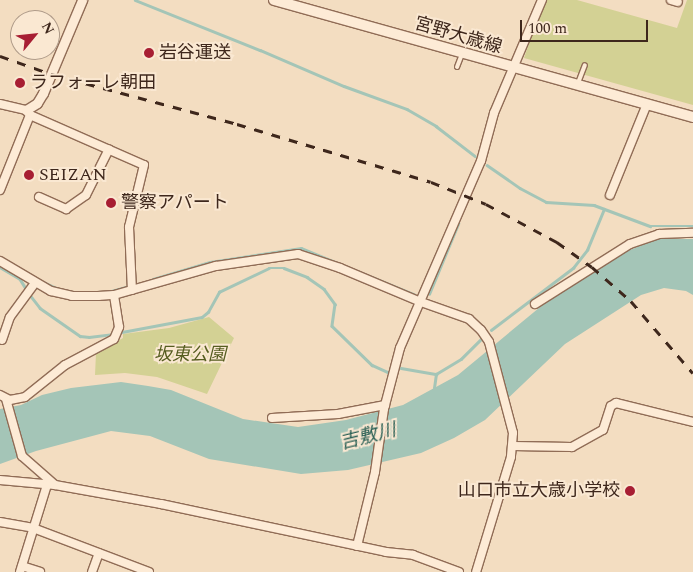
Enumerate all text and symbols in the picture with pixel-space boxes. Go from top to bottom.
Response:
north arrow [10,10,60,60]
scale bar [523,10,650,42]
street label: 宮野大歳線 [412,13,504,59]
text: 100 m [528,17,567,40]
text: N [36,18,60,38]
place label: 岩谷運送 [159,42,231,64]
marker: 岩谷運送 [143,47,155,59]
place label: ラフォーレ朝田 [30,72,156,94]
marker: ラフォーレ朝田 [14,77,26,89]
place label: SEIZAN [39,164,107,186]
marker: SEIZAN [23,169,35,181]
place label: 警察アパート [121,192,229,214]
marker: 警察アパート [105,197,117,209]
park label: 坂東公園 [154,344,226,366]
water label: 吉敷川 [338,419,398,455]
place label: 山口市立大歳小学校 [458,480,620,502]
marker: 山口市立大歳小学校 [624,485,636,497]

